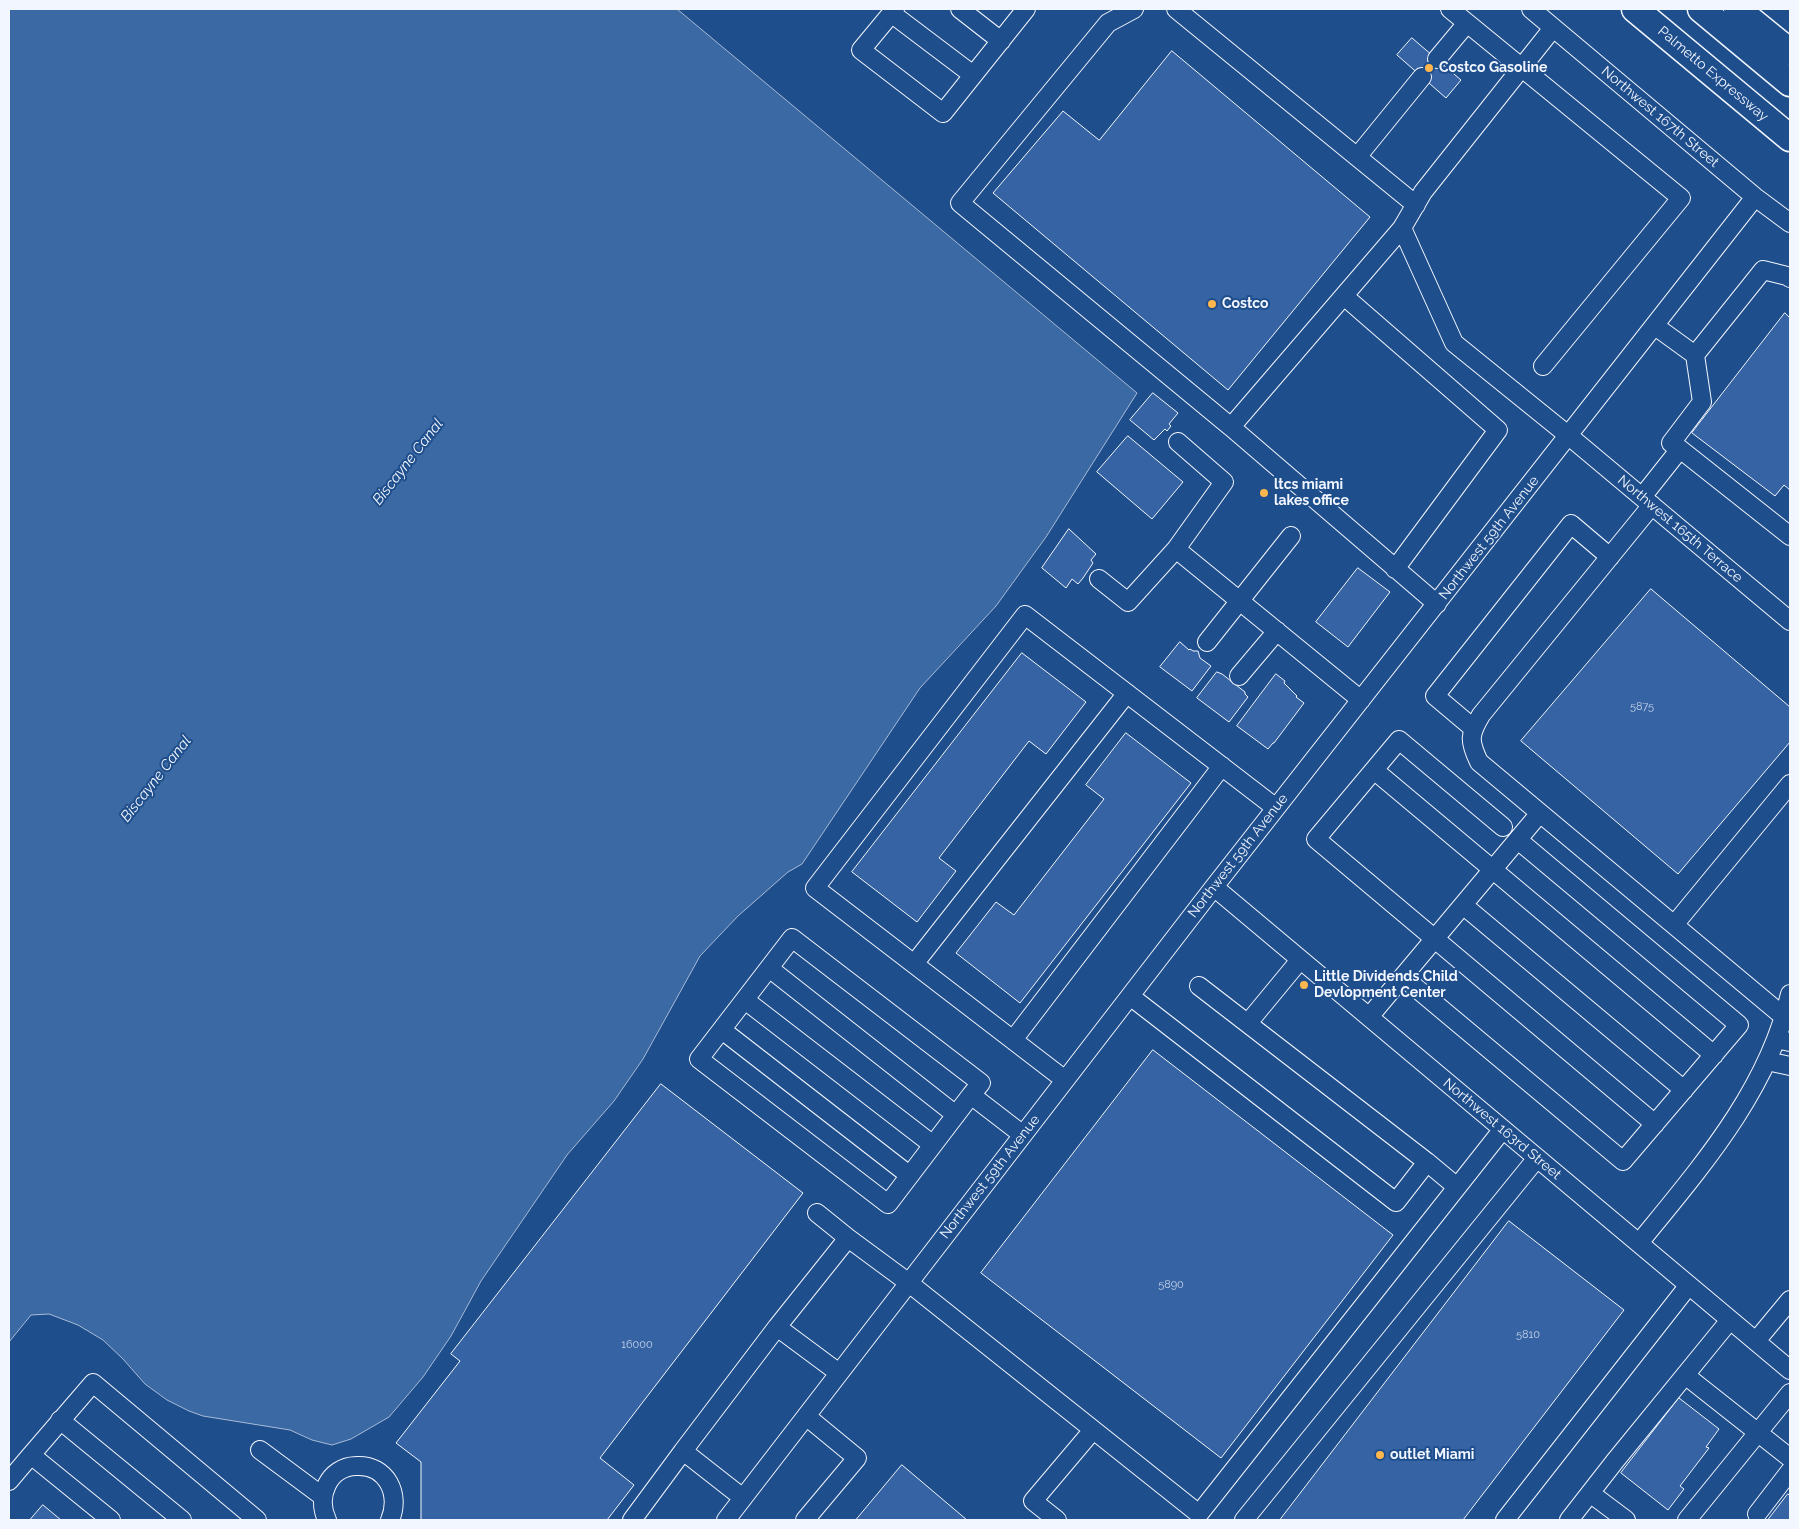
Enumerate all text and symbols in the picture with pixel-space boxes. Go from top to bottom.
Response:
street label: Palmetto Expressway [1654,23,1772,125]
place label: Costco Gasoline [1439,60,1547,76]
marker: Costco Gasoline [1423,62,1435,74]
street label: Northwest 167th Street [1598,63,1722,171]
place label: Costco [1222,296,1269,312]
marker: Costco [1206,298,1218,310]
water label: Biscayne Canal [369,415,447,509]
street label: Northwest 165th Terrace [1614,472,1746,586]
street label: Northwest 59th Avenue [1435,473,1543,603]
place label: ltcs miami lakes office [1274,477,1349,510]
marker: ltcs miami lakes office [1258,487,1270,499]
house number: 5875 [1630,700,1654,714]
water label: Biscayne Canal [117,732,195,826]
street label: Northwest 59th Avenue [1184,791,1292,921]
place label: Little Dividends Child Devlopment Center [1314,969,1458,1002]
marker: Little Dividends Child Devlopment Center [1298,979,1310,991]
street label: Northwest 163rd Street [1440,1075,1564,1183]
street label: Northwest 59th Avenue [936,1112,1044,1242]
house number: 5890 [1158,1278,1184,1292]
house number: 5810 [1516,1328,1540,1342]
house number: 16000 [621,1338,653,1352]
place label: outlet Miami [1390,1447,1474,1463]
marker: outlet Miami [1374,1449,1386,1461]

